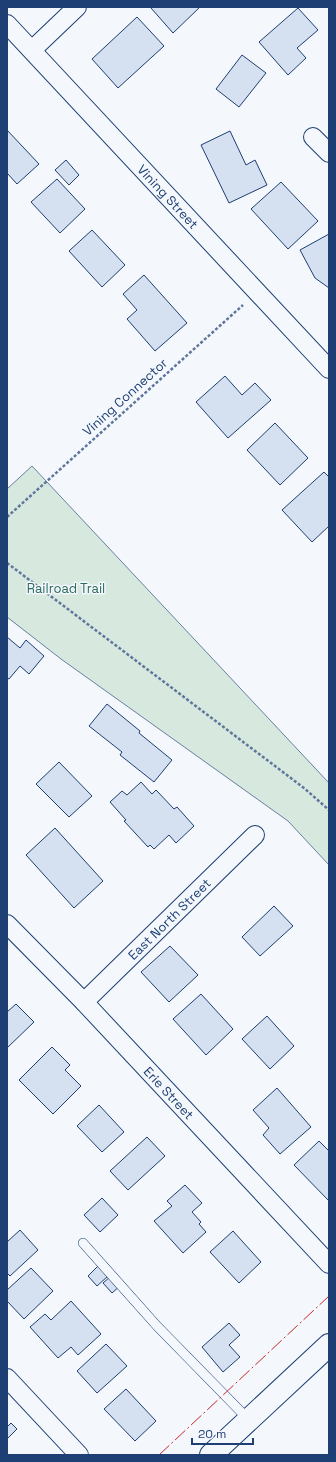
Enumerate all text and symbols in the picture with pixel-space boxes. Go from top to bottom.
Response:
street label: Vining Street [134,161,202,232]
street label: Vining Connector [79,354,171,440]
park label: Railroad Trail [27,580,105,597]
street label: East North Street [124,875,214,963]
street label: Erie Street [140,1063,198,1123]
scale bar [192,1420,253,1446]
text: 20 m [198,1426,226,1442]

